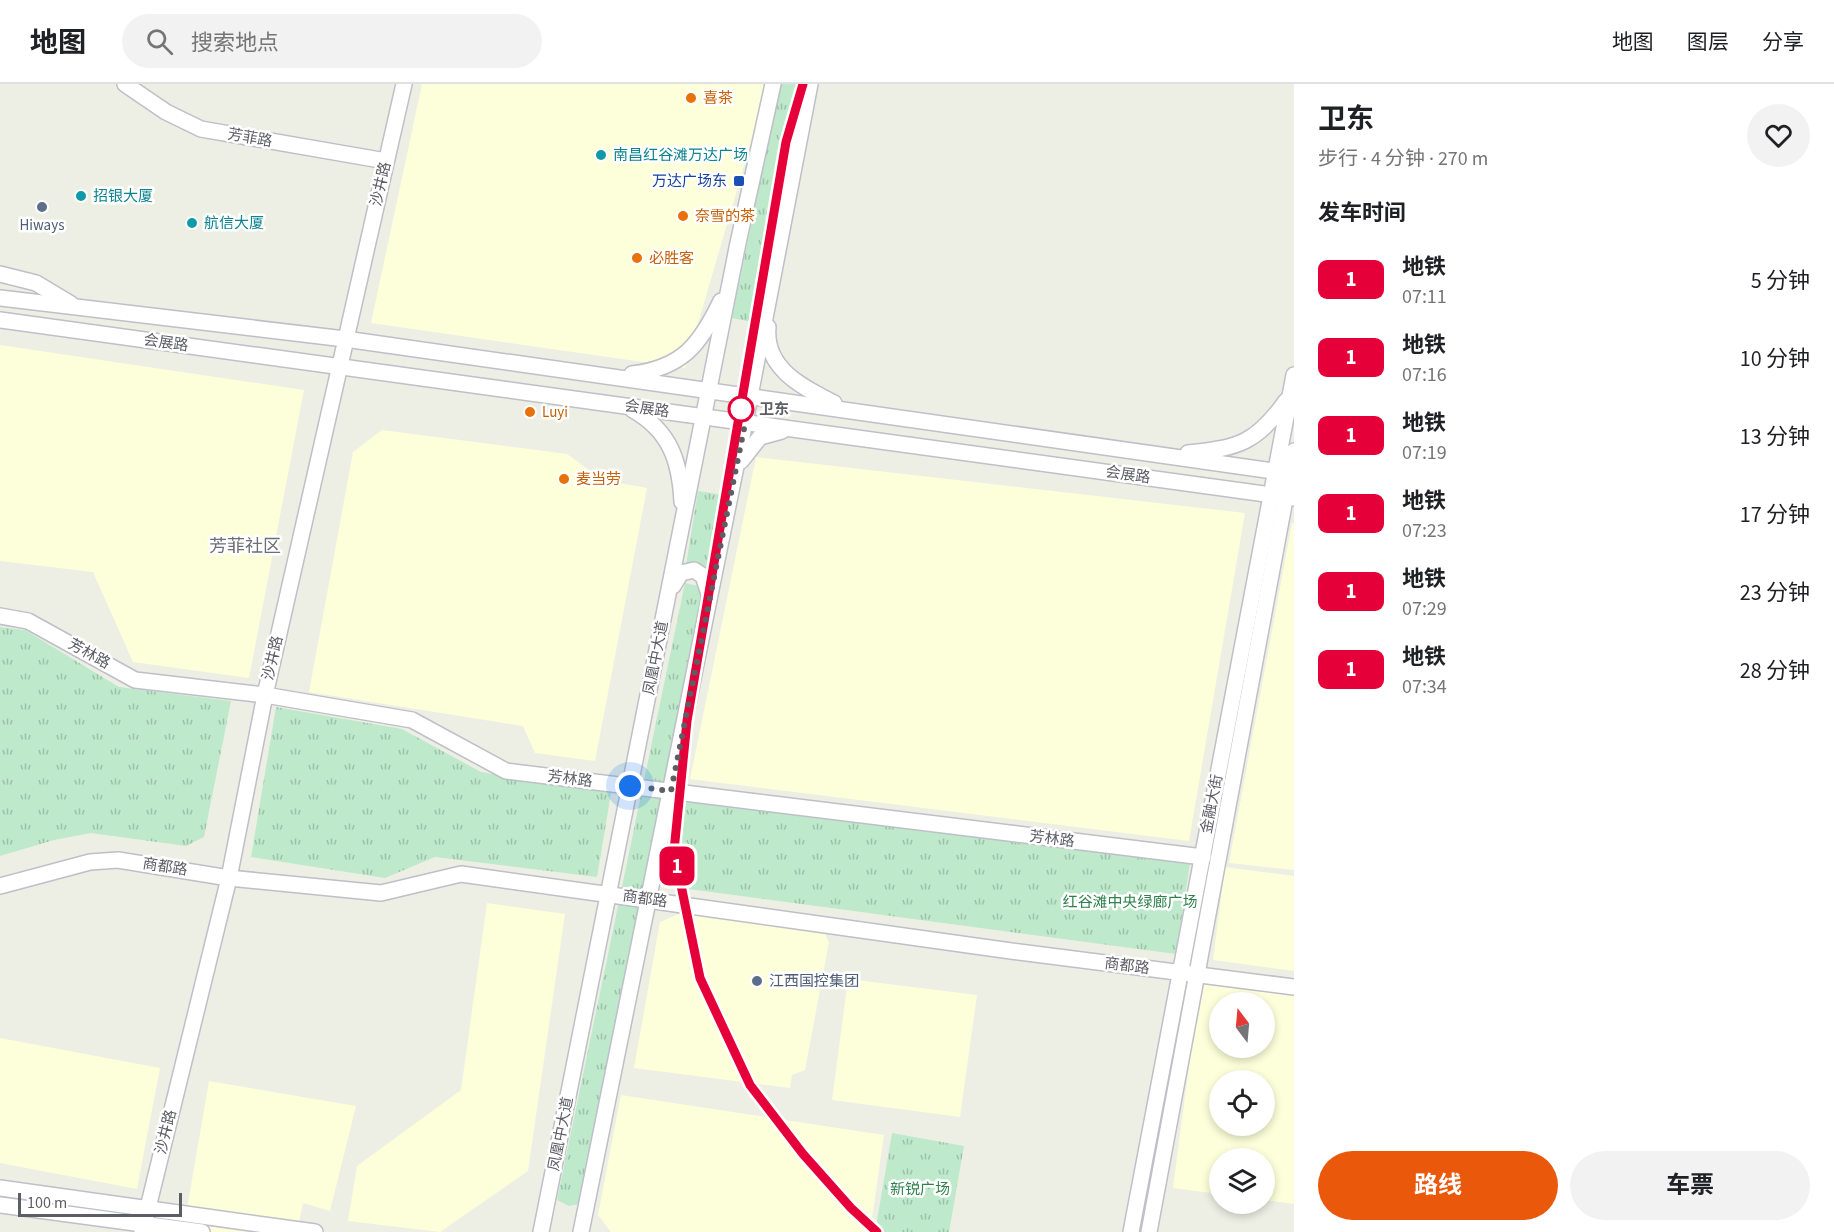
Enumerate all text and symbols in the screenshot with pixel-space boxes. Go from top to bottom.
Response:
search box [122,14,542,68]
text: 地图 [30,23,86,63]
icon: search [143,25,176,58]
text: 搜索地点 [191,27,279,59]
text: 地图 [1612,27,1654,57]
text: 图层 [1687,27,1729,57]
text: 分享 [1762,27,1804,57]
place label: 喜茶 [703,88,733,109]
marker: 喜茶 [684,91,698,105]
text: 卫东 [1318,99,1374,139]
button: heart [1747,104,1810,167]
street label: 芳菲路 [226,124,274,152]
place label: 南昌红谷滩万达广场 [613,145,748,166]
text: 步行 · 4 分钟 · 270 m [1318,145,1488,173]
marker: 南昌红谷滩万达广场 [594,148,608,162]
street label: 沙井路 [366,160,396,208]
place label: 万达广场东 [652,171,727,192]
marker: 万达广场东 [732,174,746,188]
place label: 招银大厦 [93,186,153,207]
marker: 招银大厦 [74,189,88,203]
text: 发车时间 [1318,197,1406,229]
marker: Hiways [35,200,49,214]
place label: 奈雪的茶 [695,206,755,227]
marker: 奈雪的茶 [676,209,690,223]
place label: 航信大厦 [204,213,264,234]
place label: Hiways [20,215,64,236]
marker: 航信大厦 [185,216,199,230]
place label: 必胜客 [649,248,694,269]
marker: 必胜客 [630,251,644,265]
text: 地铁 [1402,251,1446,283]
text: 1 [1345,264,1357,294]
text: 5 分钟 [1751,265,1810,297]
text: 07:11 [1402,283,1447,311]
street label: 会展路 [142,329,190,357]
text: 地铁 [1402,329,1446,361]
text: 1 [1345,342,1357,372]
text: 10 分钟 [1740,343,1810,375]
text: 07:16 [1402,361,1447,389]
street label: 会展路 [623,395,671,423]
marker: 卫东 [728,396,754,422]
place label: 卫东 [759,399,789,420]
place label: Luyi [542,402,568,423]
marker: Luyi [523,405,537,419]
text: 地铁 [1402,407,1446,439]
text: 1 [1345,420,1357,450]
text: 13 分钟 [1740,421,1810,453]
text: 07:19 [1402,439,1447,467]
street label: 会展路 [1104,461,1152,489]
place label: 麦当劳 [576,469,621,490]
marker: 麦当劳 [557,472,571,486]
text: 地铁 [1402,485,1446,517]
text: 1 [1345,498,1357,528]
text: 17 分钟 [1740,499,1810,531]
text: 07:23 [1402,517,1447,545]
district label: 芳菲社区 [209,534,281,559]
text: 地铁 [1402,563,1446,595]
text: 1 [1345,576,1357,606]
text: 23 分钟 [1740,577,1810,609]
text: 07:29 [1402,595,1447,623]
street label: 凤凰中大道 [639,619,673,697]
street label: 芳林路 [64,634,114,674]
street label: 沙井路 [258,634,288,682]
text: 地铁 [1402,641,1446,673]
text: 1 [1345,654,1357,684]
text: 28 分钟 [1740,655,1810,687]
text: 07:34 [1402,673,1447,701]
street label: 芳林路 [546,766,594,792]
your location [615,771,645,801]
street label: 金融大街 [1196,773,1228,835]
street label: 芳林路 [1028,826,1076,852]
line badge: 1 [658,846,696,886]
text: 1 [671,851,683,881]
street label: 商都路 [141,853,189,881]
street label: 商都路 [621,885,669,913]
park label: 红谷滩中央绿廊广场 [1062,892,1198,913]
street label: 商都路 [1103,953,1151,979]
place label: 江西国控集团 [769,971,859,992]
marker: 江西国控集团 [750,974,764,988]
north arrow [1209,992,1275,1058]
map controls [1209,992,1275,1214]
button: locate [1209,1070,1275,1136]
street label: 凤凰中大道 [544,1095,578,1173]
street label: 沙井路 [150,1108,182,1156]
button: layers [1209,1148,1275,1214]
button: 路线 [1318,1151,1558,1220]
button: 车票 [1570,1151,1810,1220]
park label: 新锐广场 [890,1179,950,1200]
scale bar [18,1190,182,1218]
text: 100 m [27,1192,67,1214]

